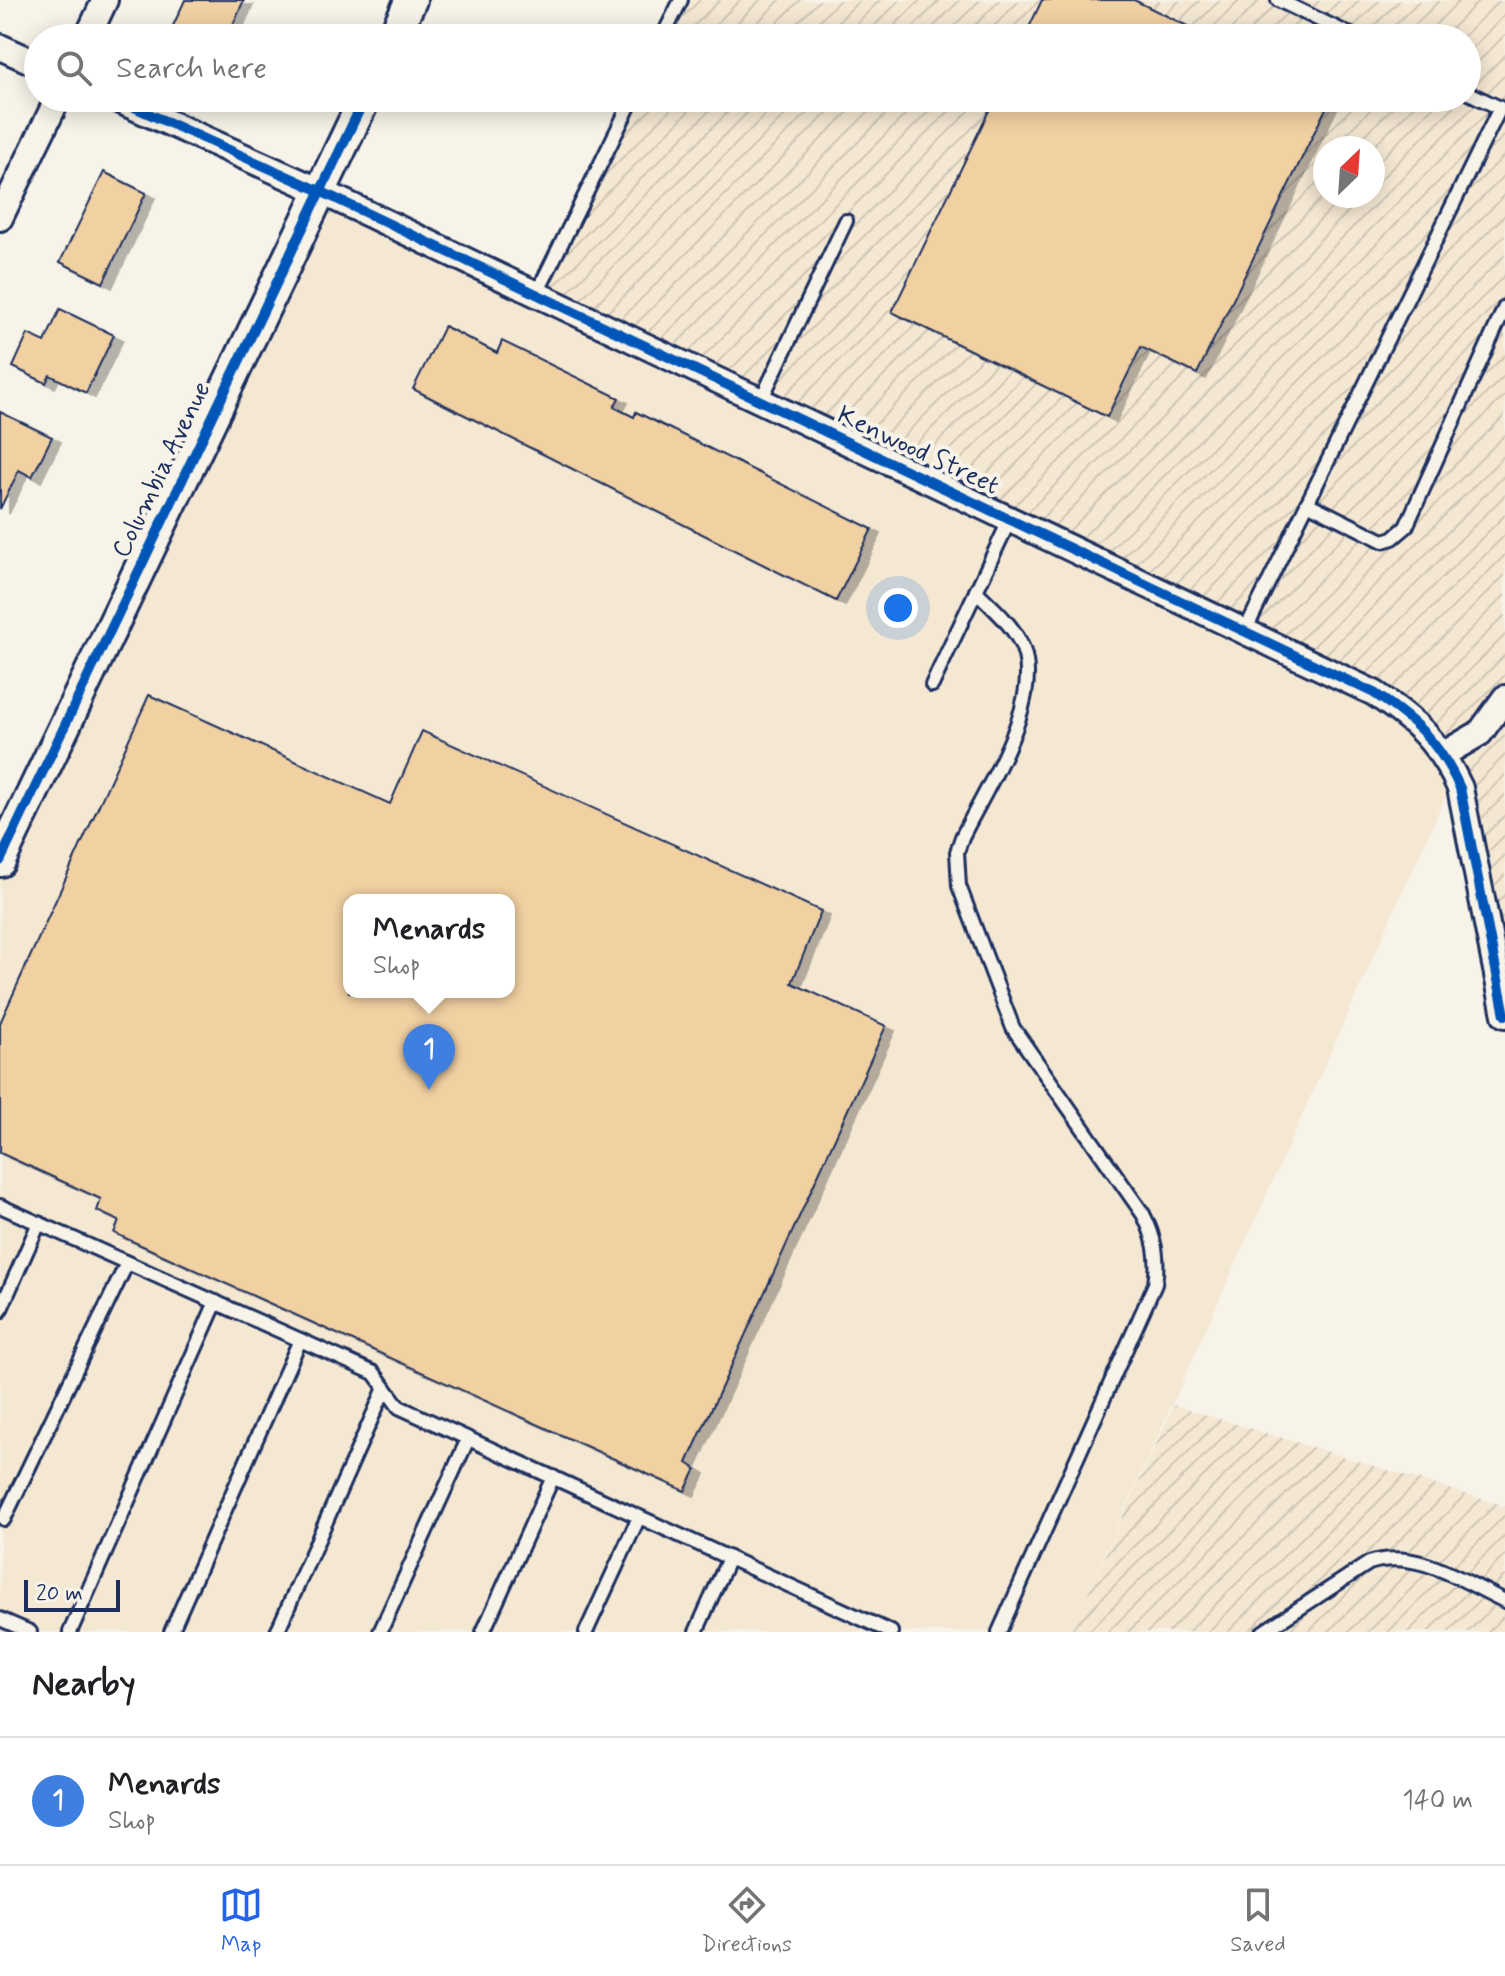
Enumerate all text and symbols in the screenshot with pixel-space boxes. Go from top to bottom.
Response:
search box [24,24,1481,112]
icon: search [52,46,96,90]
text: Search here [116,49,267,88]
north arrow [1313,136,1385,208]
street label: Columbia Avenue [105,376,219,564]
street label: Kenwood Street [831,399,1005,503]
your location [878,588,918,628]
popup [343,894,515,998]
text: Menards [373,910,485,949]
text: Shop [373,949,421,983]
pin: 1 [403,1024,455,1090]
scale bar [24,1576,120,1612]
text: 20 m [36,1580,83,1608]
text: Nearby [32,1662,136,1707]
text: Menards [108,1765,220,1804]
text: 1 [52,1784,64,1818]
text: 140 m [1402,1784,1473,1818]
text: Shop [108,1804,156,1838]
tab: Map [219,1883,263,1959]
tab: Directions [701,1883,792,1959]
tab: Saved [1230,1883,1286,1959]

